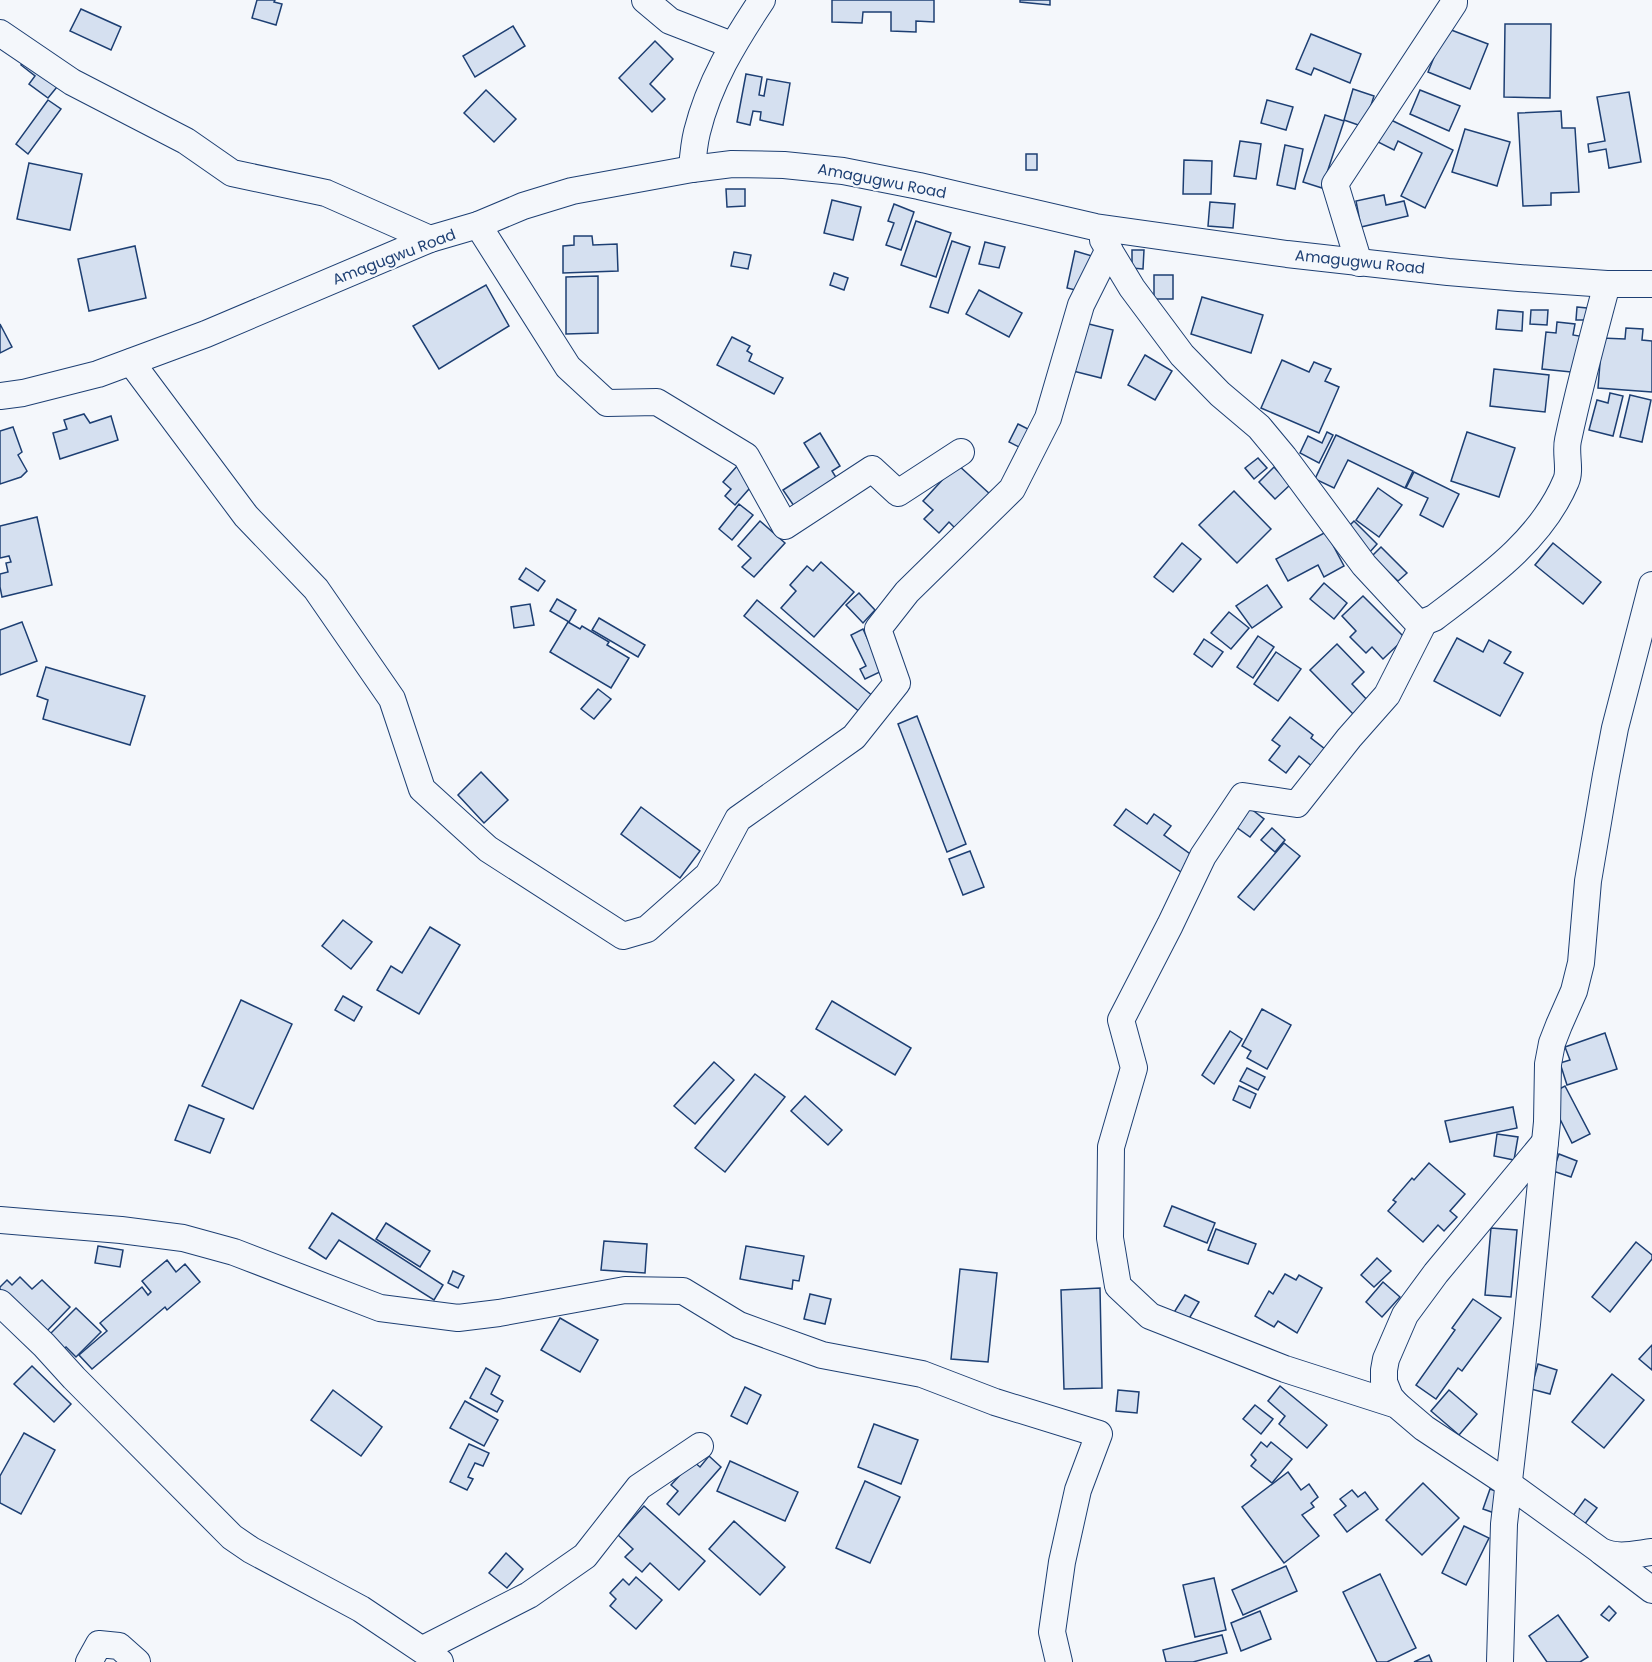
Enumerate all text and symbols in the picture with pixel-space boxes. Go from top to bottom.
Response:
street label: Amagugwu Road [816,158,948,203]
street label: Amagugwu Road [329,223,458,290]
street label: Amagugwu Road [1294,244,1426,279]

